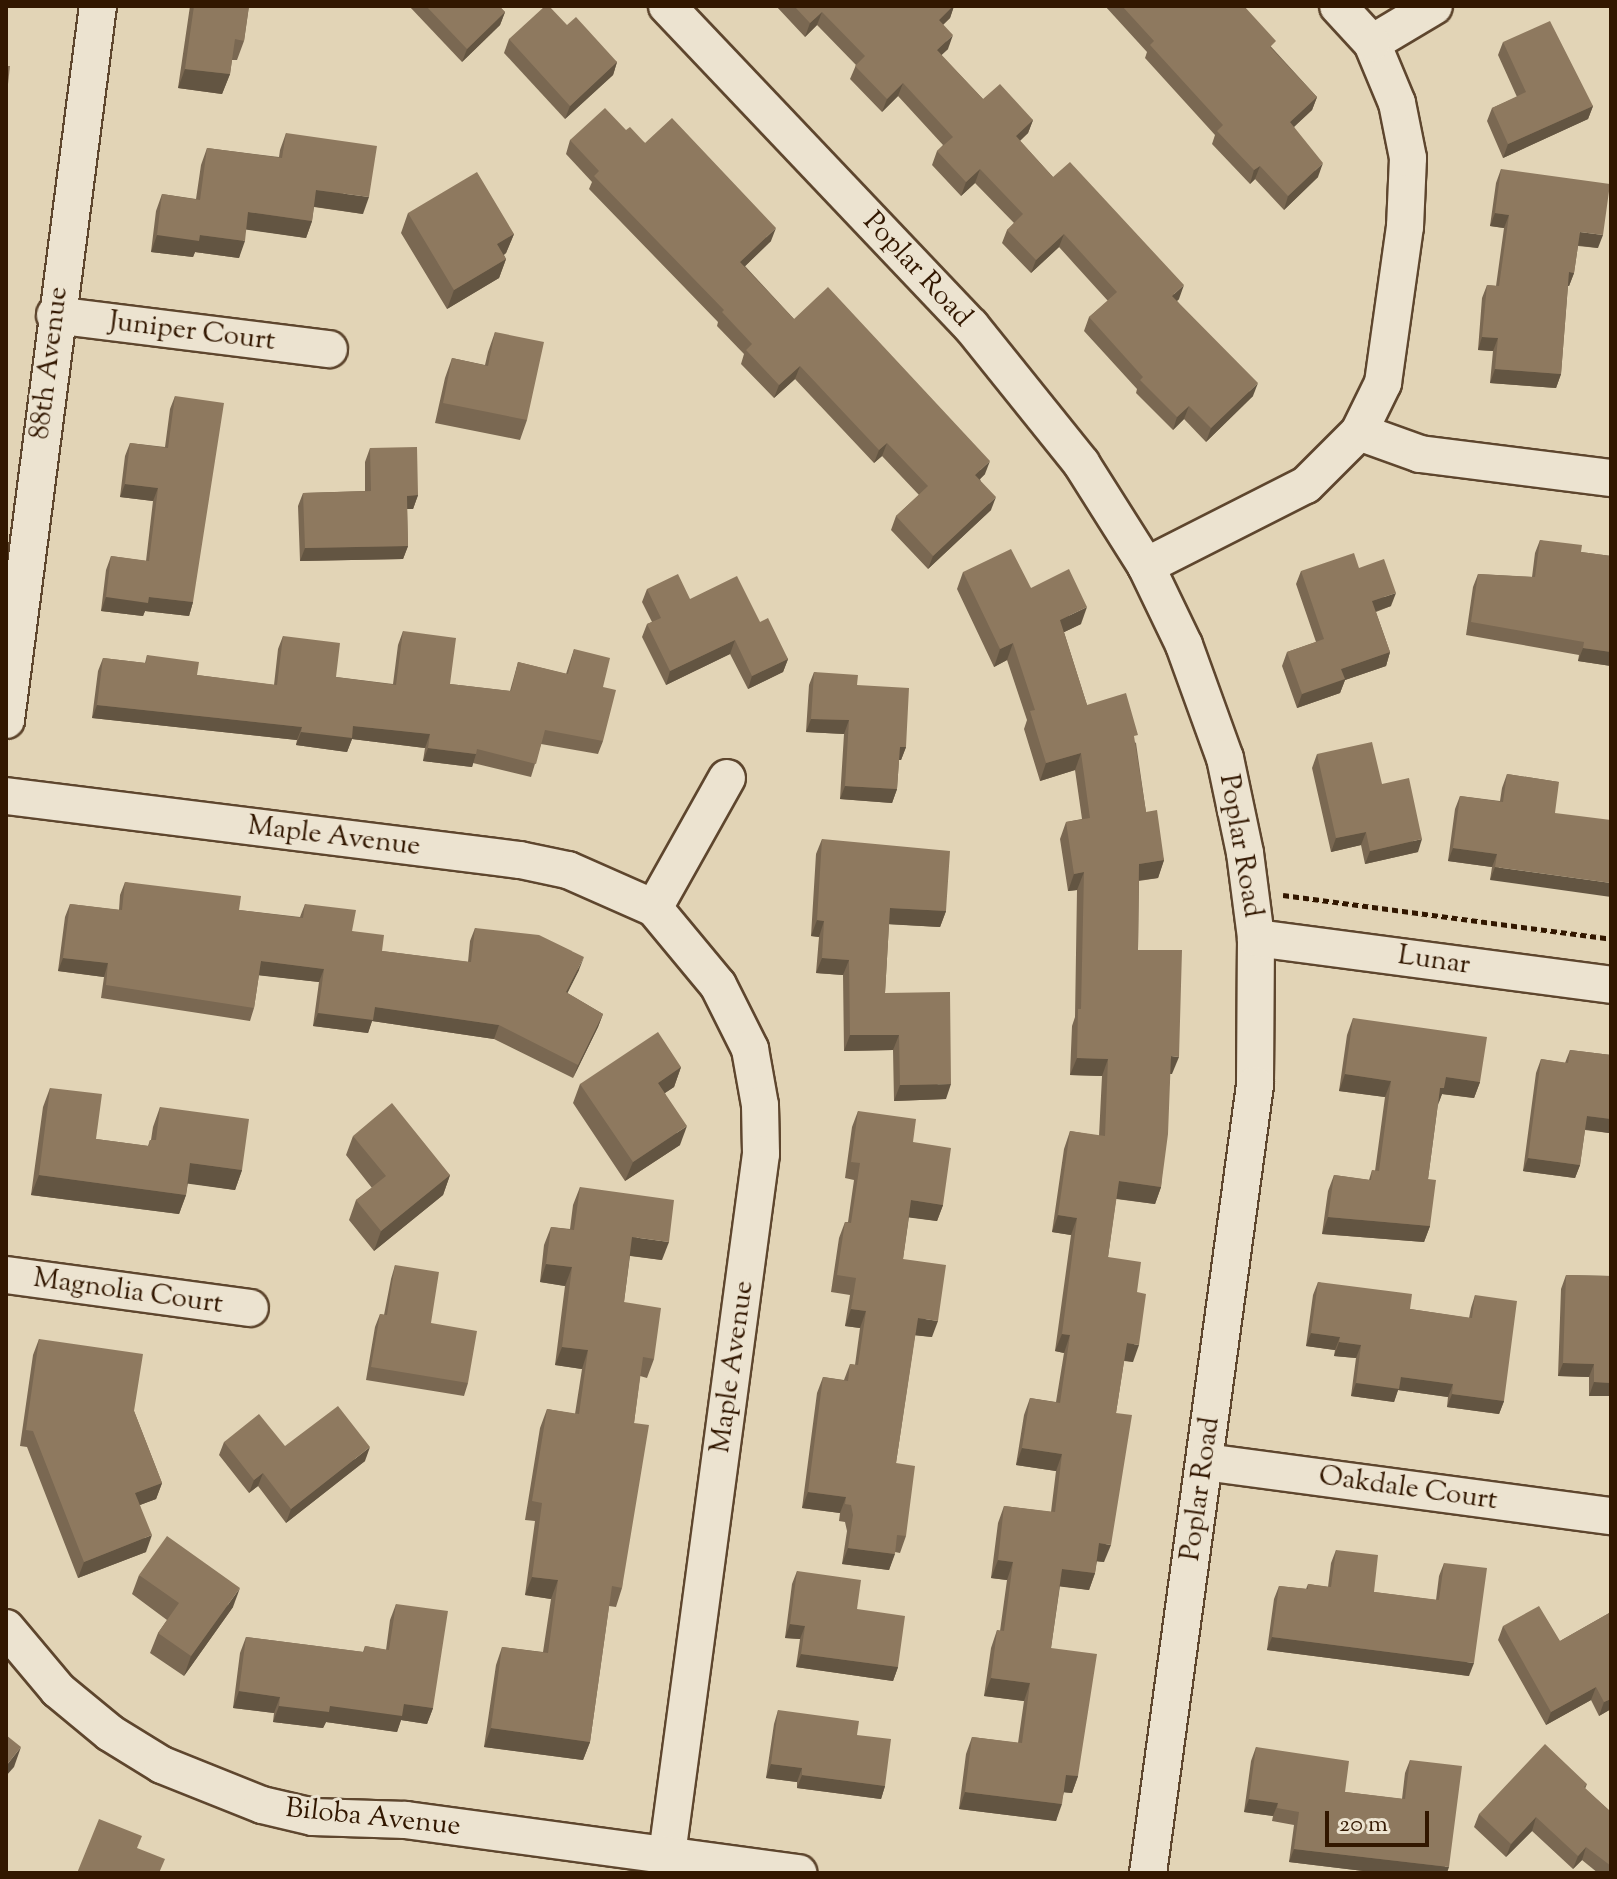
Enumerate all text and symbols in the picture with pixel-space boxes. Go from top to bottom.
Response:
street label: Poplar Road [855,206,979,334]
street label: 88th Avenue [24,285,76,441]
street label: Juniper Court [107,305,277,359]
street label: Poplar Road [1211,772,1269,920]
street label: Maple Avenue [246,810,422,864]
street label: Lunar [1396,939,1472,983]
street label: Magnolia Court [31,1262,225,1322]
street label: Maple Avenue [704,1279,762,1455]
street label: Poplar Road [1174,1415,1228,1563]
street label: Oakdale Court [1316,1460,1500,1518]
street label: Biloba Avenue [284,1792,462,1844]
scale bar [1329,1795,1433,1845]
text: 20 m [1339,1808,1388,1842]

